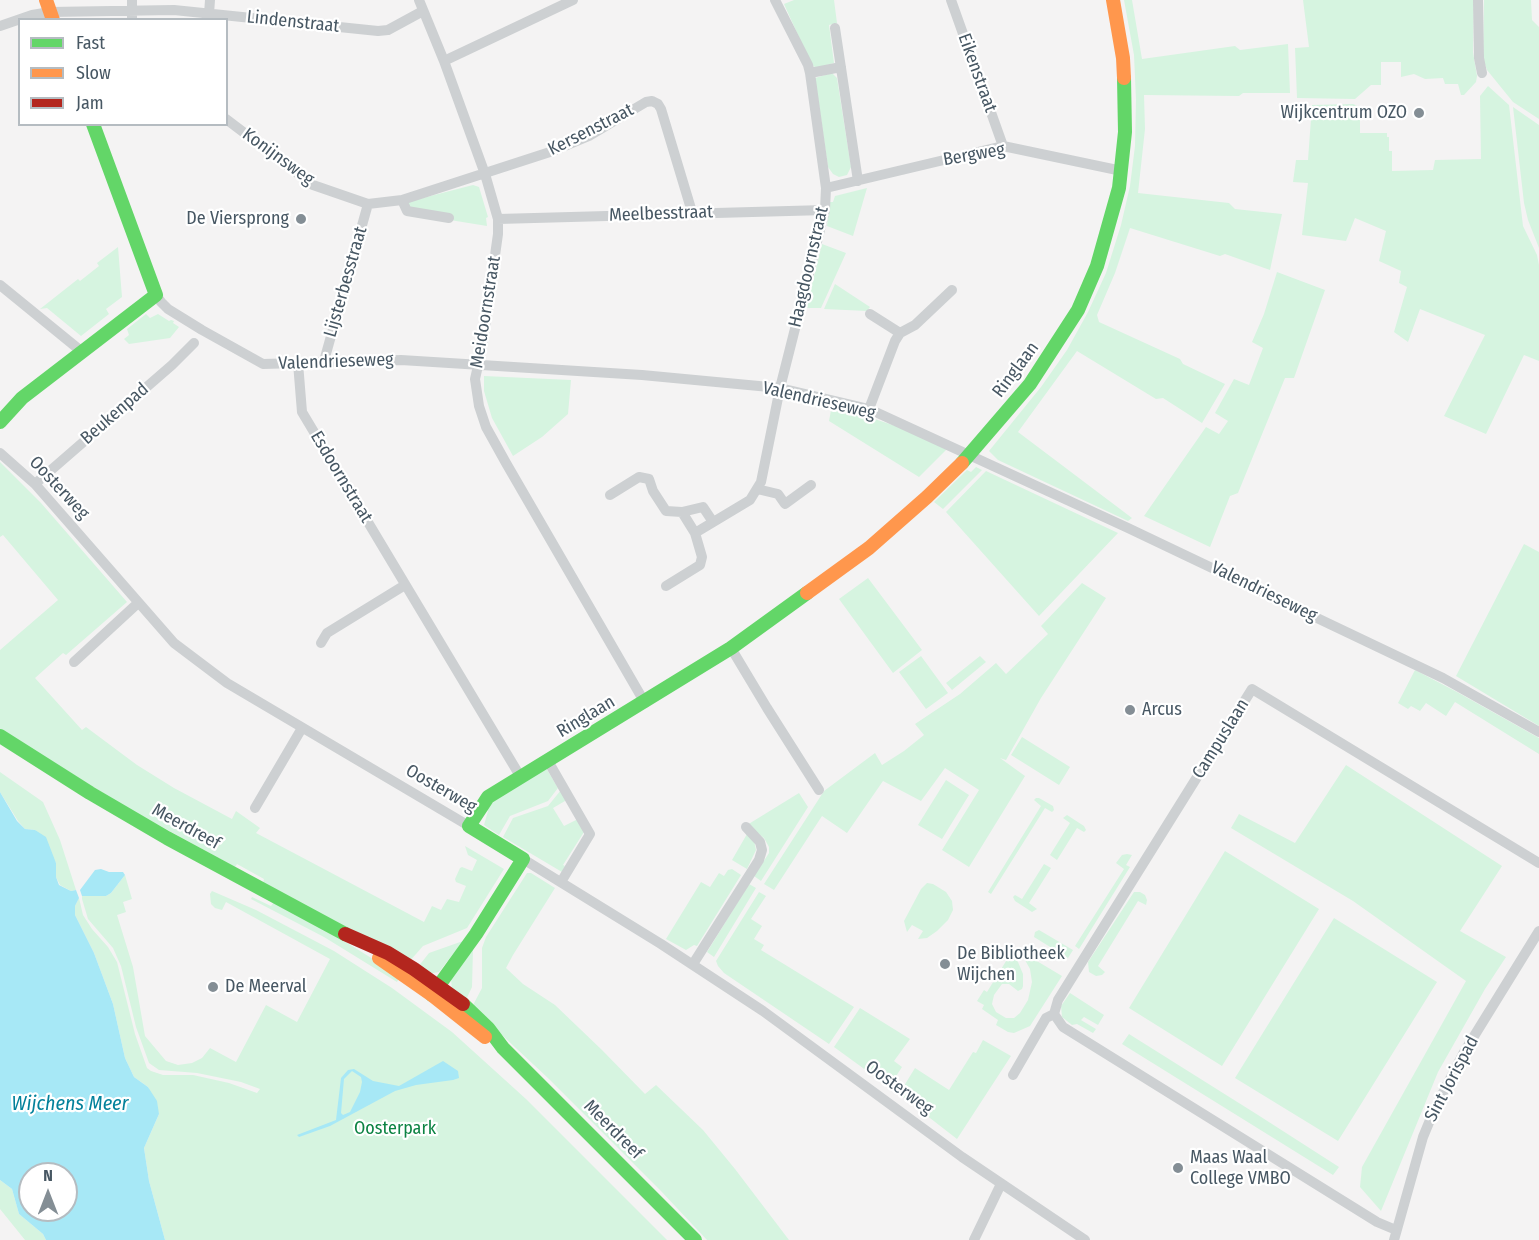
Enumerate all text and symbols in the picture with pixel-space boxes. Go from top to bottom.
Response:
street label: Lindenstraat [246,6,340,38]
legend [18,18,228,126]
street label: Eikenstraat [953,31,1001,115]
text: Fast [76,32,105,54]
text: Slow [76,62,111,84]
text: Jam [76,92,104,114]
street label: Kersenstraat [545,99,637,161]
place label: Wijkcentrum OZO [1281,102,1407,124]
marker: Wijkcentrum OZO [1412,106,1426,120]
street label: Konijnsweg [238,124,318,190]
street label: Bergweg [941,139,1007,171]
street label: Meelbesstraat [609,201,713,227]
street label: Haagdoornstraat [785,204,833,330]
place label: De Viersprong [186,208,289,230]
marker: De Viersprong [294,212,308,226]
street label: Lijsterbesstraat [320,224,372,340]
street label: Meidoornstraat [466,254,506,370]
street label: Ringlaan [988,338,1044,402]
street label: Valendrieseweg [278,349,394,375]
street label: Valendrieseweg [760,378,878,424]
street label: Beukenpad [77,379,153,449]
street label: Esdoornstraat [305,427,377,527]
street label: Oosterweg [24,452,94,524]
street label: Valendrieseweg [1207,557,1321,627]
street label: Ringlaan [553,691,619,743]
street label: Campuslaan [1188,695,1254,783]
place label: Arcus [1142,699,1182,721]
marker: Arcus [1123,703,1137,717]
street label: Oosterweg [402,760,480,818]
street label: Meerdreef [148,799,224,855]
place label: De Bibliotheek Wijchen [957,943,1065,986]
marker: De Bibliotheek Wijchen [938,957,952,971]
place label: De Meerval [225,976,307,998]
marker: De Meerval [206,980,220,994]
street label: Sint Jorispad [1420,1033,1484,1125]
street label: Oosterweg [861,1056,937,1120]
water label: Wijchens Meer [12,1092,128,1116]
street label: Meerdreef [579,1096,647,1164]
park label: Oosterpark [354,1118,436,1140]
place label: Maas Waal College VMBO [1190,1147,1291,1190]
marker: Maas Waal College VMBO [1171,1161,1185,1175]
north arrow [18,1162,78,1222]
text: N [43,1166,53,1185]

